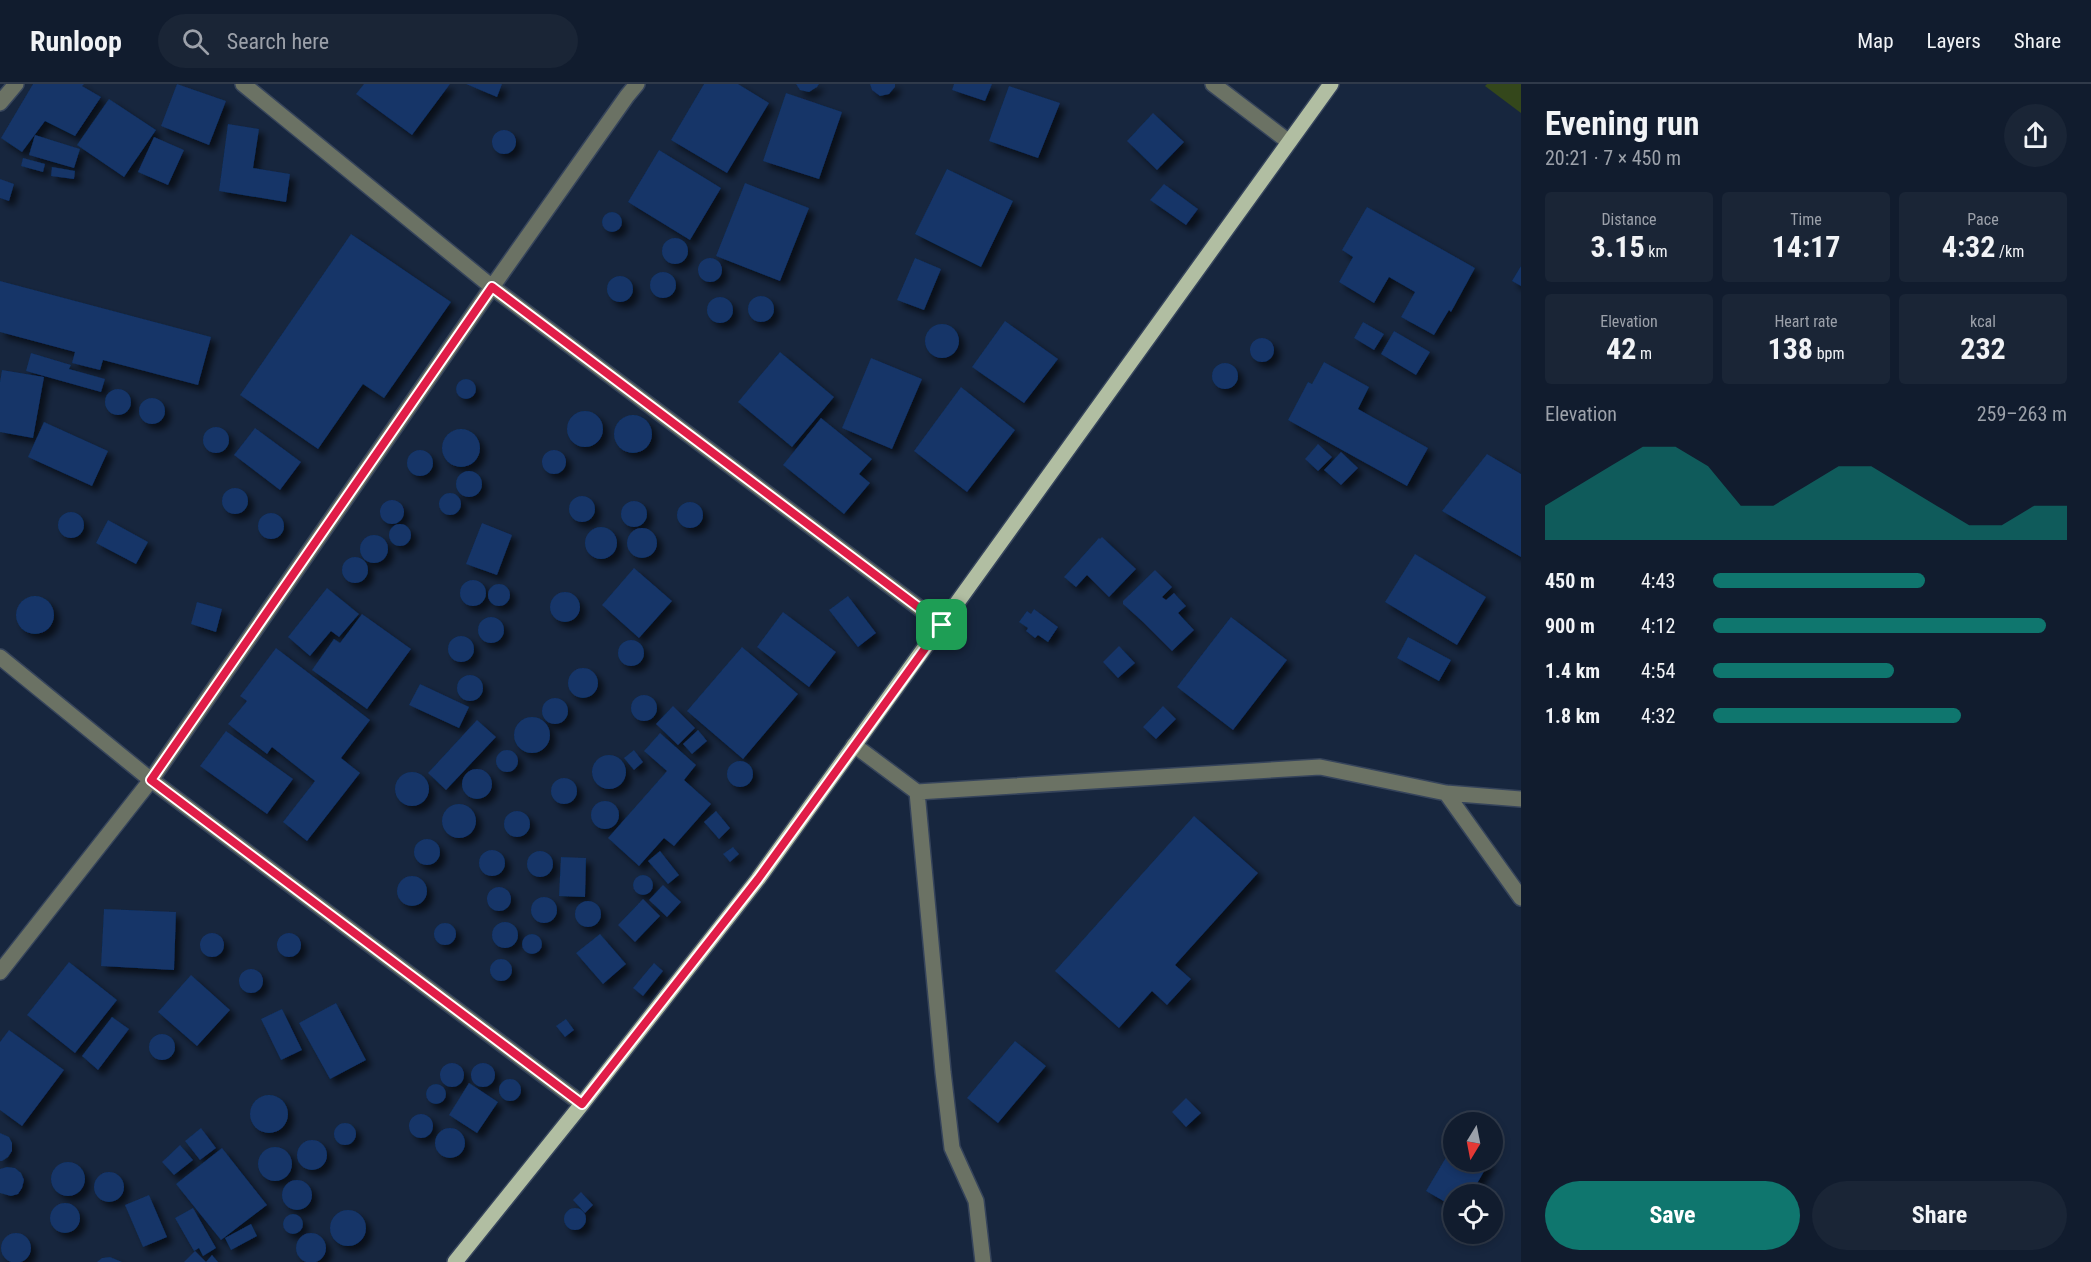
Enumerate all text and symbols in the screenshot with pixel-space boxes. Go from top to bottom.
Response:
search box [158,14,578,68]
text: Runloop [30,25,122,58]
icon: search [179,25,212,58]
text: Search here [227,29,329,54]
text: Map [1857,29,1894,53]
text: Layers [1927,29,1981,53]
text: Share [2014,29,2061,53]
text: Evening run [1545,104,1700,143]
button: share [2004,104,2067,167]
text: 20:21 · 7 × 450 m [1545,146,1681,170]
text: Distance [1601,210,1657,229]
text: Time [1790,210,1822,229]
text: Pace [1967,210,1999,229]
text: 3.15 [1590,229,1645,264]
text: 14:17 [1772,229,1840,264]
text: 4:32 [1942,229,1995,264]
text: km [1645,242,1668,261]
text: /km [1995,242,2024,261]
text: Elevation [1600,312,1658,331]
text: Heart rate [1774,312,1838,331]
text: kcal [1970,312,1996,331]
text: 42 [1606,331,1636,366]
text: 138 [1768,331,1813,366]
text: 232 [1960,331,2006,366]
text: m [1636,344,1652,363]
text: bpm [1813,344,1844,363]
text: Elevation [1545,402,1617,426]
text: 259–263 m [1977,402,2067,426]
text: 450 m [1545,569,1595,593]
text: 4:43 [1641,569,1675,593]
pin [916,599,967,650]
icon: arrive [925,608,958,641]
text: 900 m [1545,614,1595,638]
text: 4:12 [1641,614,1675,638]
text: 1.4 km [1545,659,1600,683]
text: 4:54 [1641,659,1675,683]
text: 1.8 km [1545,704,1600,728]
text: 4:32 [1641,704,1675,728]
north arrow [1443,1112,1503,1172]
map controls [1443,1112,1503,1244]
button: Save [1545,1181,1800,1250]
button: Share [1812,1181,2067,1250]
button: locate [1443,1184,1503,1244]

